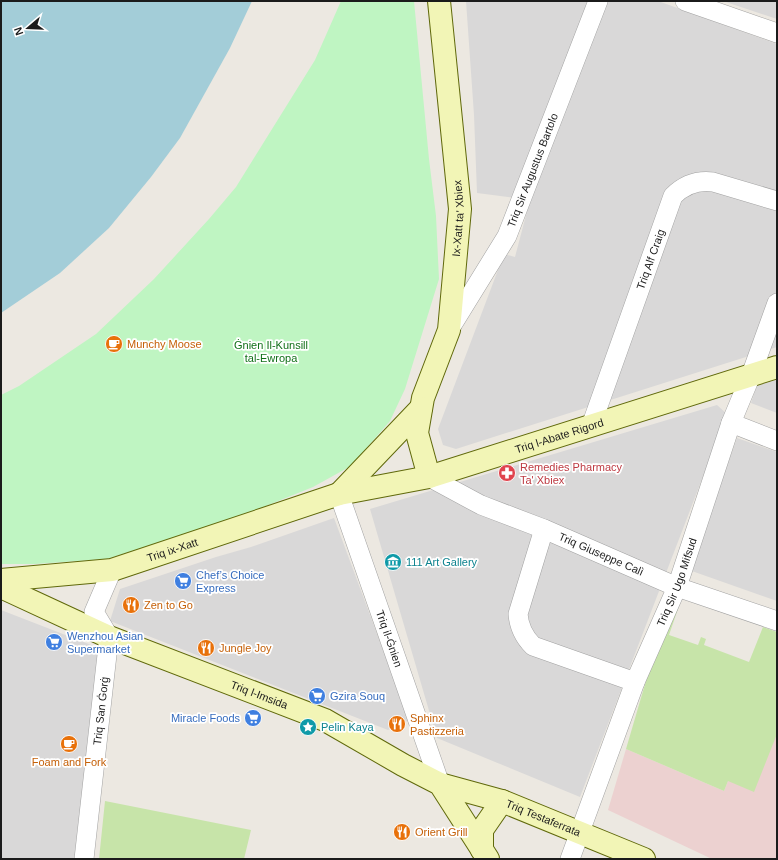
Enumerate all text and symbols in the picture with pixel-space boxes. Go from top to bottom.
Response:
north arrow [8,8,48,48]
text: N [12,25,26,37]
street label: Triq Sir Augustus Bartolo [505,111,560,229]
street label: Ix-Xatt ta' Xbiex [450,179,466,257]
street label: Triq Alf Craig [634,227,667,291]
cafe icon: Munchy Moose [104,334,124,354]
place label: Munchy Moose [127,338,202,350]
park label: Ġnien Il-Kunsill tal-Ewropa [234,339,308,364]
street label: Triq l-Abate Rigord [514,416,605,455]
place label: Remedies Pharmacy Ta' Xbiex [520,461,623,486]
pharmacy icon: Remedies Pharmacy Ta' Xbiex [497,463,517,483]
street label: Triq Giuseppe Calì [557,530,646,578]
street label: Triq ix-Xatt [145,536,199,564]
street label: Triq Sir Ugo Mifsud [654,536,699,628]
museum icon: 111 Art Gallery [383,552,403,572]
place label: 111 Art Gallery [406,556,478,568]
place label: Chef’s Choice Express [196,569,264,594]
supermarket icon: Chef’s Choice Express [173,571,193,591]
restaurant icon: Zen to Go [121,595,141,615]
place label: Zen to Go [144,599,193,611]
street label: Triq il-Ġnien [374,608,405,669]
place label: Wenzhou Asian Supermarket [67,630,143,655]
supermarket icon: Wenzhou Asian Supermarket [44,632,64,652]
restaurant icon: Jungle Joy [196,638,216,658]
place label: Jungle Joy [219,642,272,654]
street label: Triq San Ġorġ [91,676,110,746]
street label: Triq l-Imsida [229,678,290,711]
supermarket icon: Gzira Souq [307,686,327,706]
place label: Gzira Souq [330,690,385,702]
supermarket icon: Miracle Foods [243,708,263,728]
place label: Miracle Foods [171,712,240,724]
place label: Sphinx Pastizzeria [410,712,465,737]
restaurant icon: Sphinx Pastizzeria [387,714,407,734]
place icon: Pelin Kaya [298,717,318,737]
place label: Pelin Kaya [321,721,374,733]
cafe icon: Foam and Fork [59,734,79,754]
place label: Foam and Fork [32,756,107,768]
street label: Triq Testaferrata [504,797,583,839]
restaurant icon: Orient Grill [392,822,412,842]
place label: Orient Grill [415,826,468,838]

